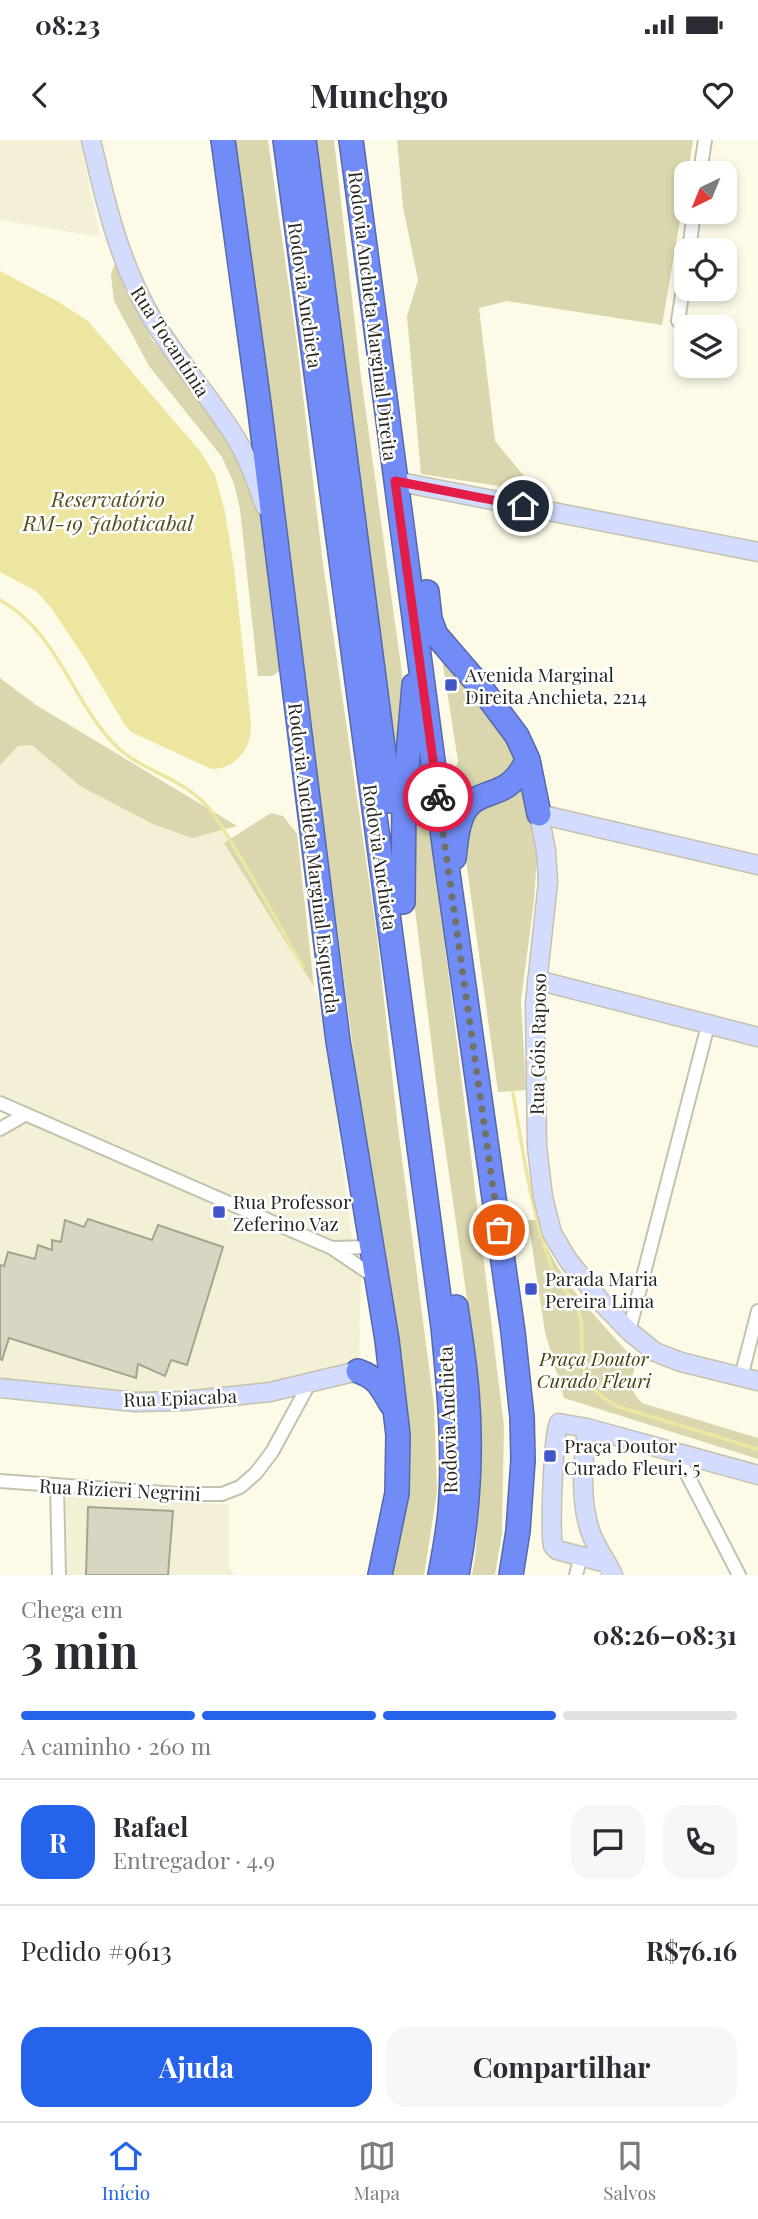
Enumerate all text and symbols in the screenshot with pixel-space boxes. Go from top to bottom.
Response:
text: 08:23 [35,7,100,42]
text: Munchgo [310,73,448,116]
icon: back [21,76,59,114]
icon: heart [699,76,737,114]
north arrow [674,161,737,224]
map controls [674,161,737,378]
street label: Rodovia Anchieta Marginal Direita [343,170,405,463]
street label: Rodovia Anchieta [283,220,329,370]
button: locate [674,238,737,301]
street label: Rua Tocantínia [126,281,217,402]
button: layers [674,315,737,378]
pin [493,476,553,536]
water label: Reservatório RM-19 Jaboticabal [22,484,195,536]
icon: home [504,487,542,525]
place label: Avenida Marginal Direita Anchieta, 2214 [464,661,647,709]
marker: Avenida Marginal Direita Anchieta, 2214 [443,677,459,693]
street label: Rodovia Anchieta Marginal Esquerda [283,701,347,1015]
courier [403,762,473,832]
icon: bike [419,778,457,816]
street label: Rodovia Anchieta [358,782,404,932]
street label: Rua Góis Raposo [523,973,551,1115]
place label: Rua Professor Zeferino Vaz [233,1188,352,1236]
pin [469,1200,529,1260]
marker: Rua Professor Zeferino Vaz [211,1204,227,1220]
icon: bag [480,1211,518,1249]
place label: Parada Maria Pereira Lima [545,1265,658,1313]
marker: Parada Maria Pereira Lima [523,1281,539,1297]
street label: Rodovia Anchieta [431,1345,463,1494]
park label: Praça Doutor Curado Fleuri [537,1345,652,1393]
street label: Rua Epiacaba [123,1382,238,1412]
place label: Praça Doutor Curado Fleuri, 5 [564,1432,700,1480]
marker: Praça Doutor Curado Fleuri, 5 [542,1448,558,1464]
street label: Rua Rizieri Negrini [39,1472,202,1506]
text: Chega em [21,1593,123,1624]
text: 08:26–08:31 [593,1617,737,1652]
text: 3 min [21,1619,138,1681]
text: A caminho · 260 m [21,1730,211,1761]
button: chat [571,1805,645,1879]
button: phone [663,1805,737,1879]
text: Rafael [113,1809,188,1844]
text: R [49,1825,67,1860]
text: Entregador · 4.9 [113,1844,275,1875]
text: Pedido #9613 [21,1933,172,1968]
text: R$76.16 [646,1933,737,1968]
button: Ajuda [21,2027,372,2107]
button: Compartilhar [386,2027,737,2107]
tab: Início [102,2137,150,2205]
tab: Mapa [353,2137,400,2205]
tab: Salvos [603,2137,656,2205]

